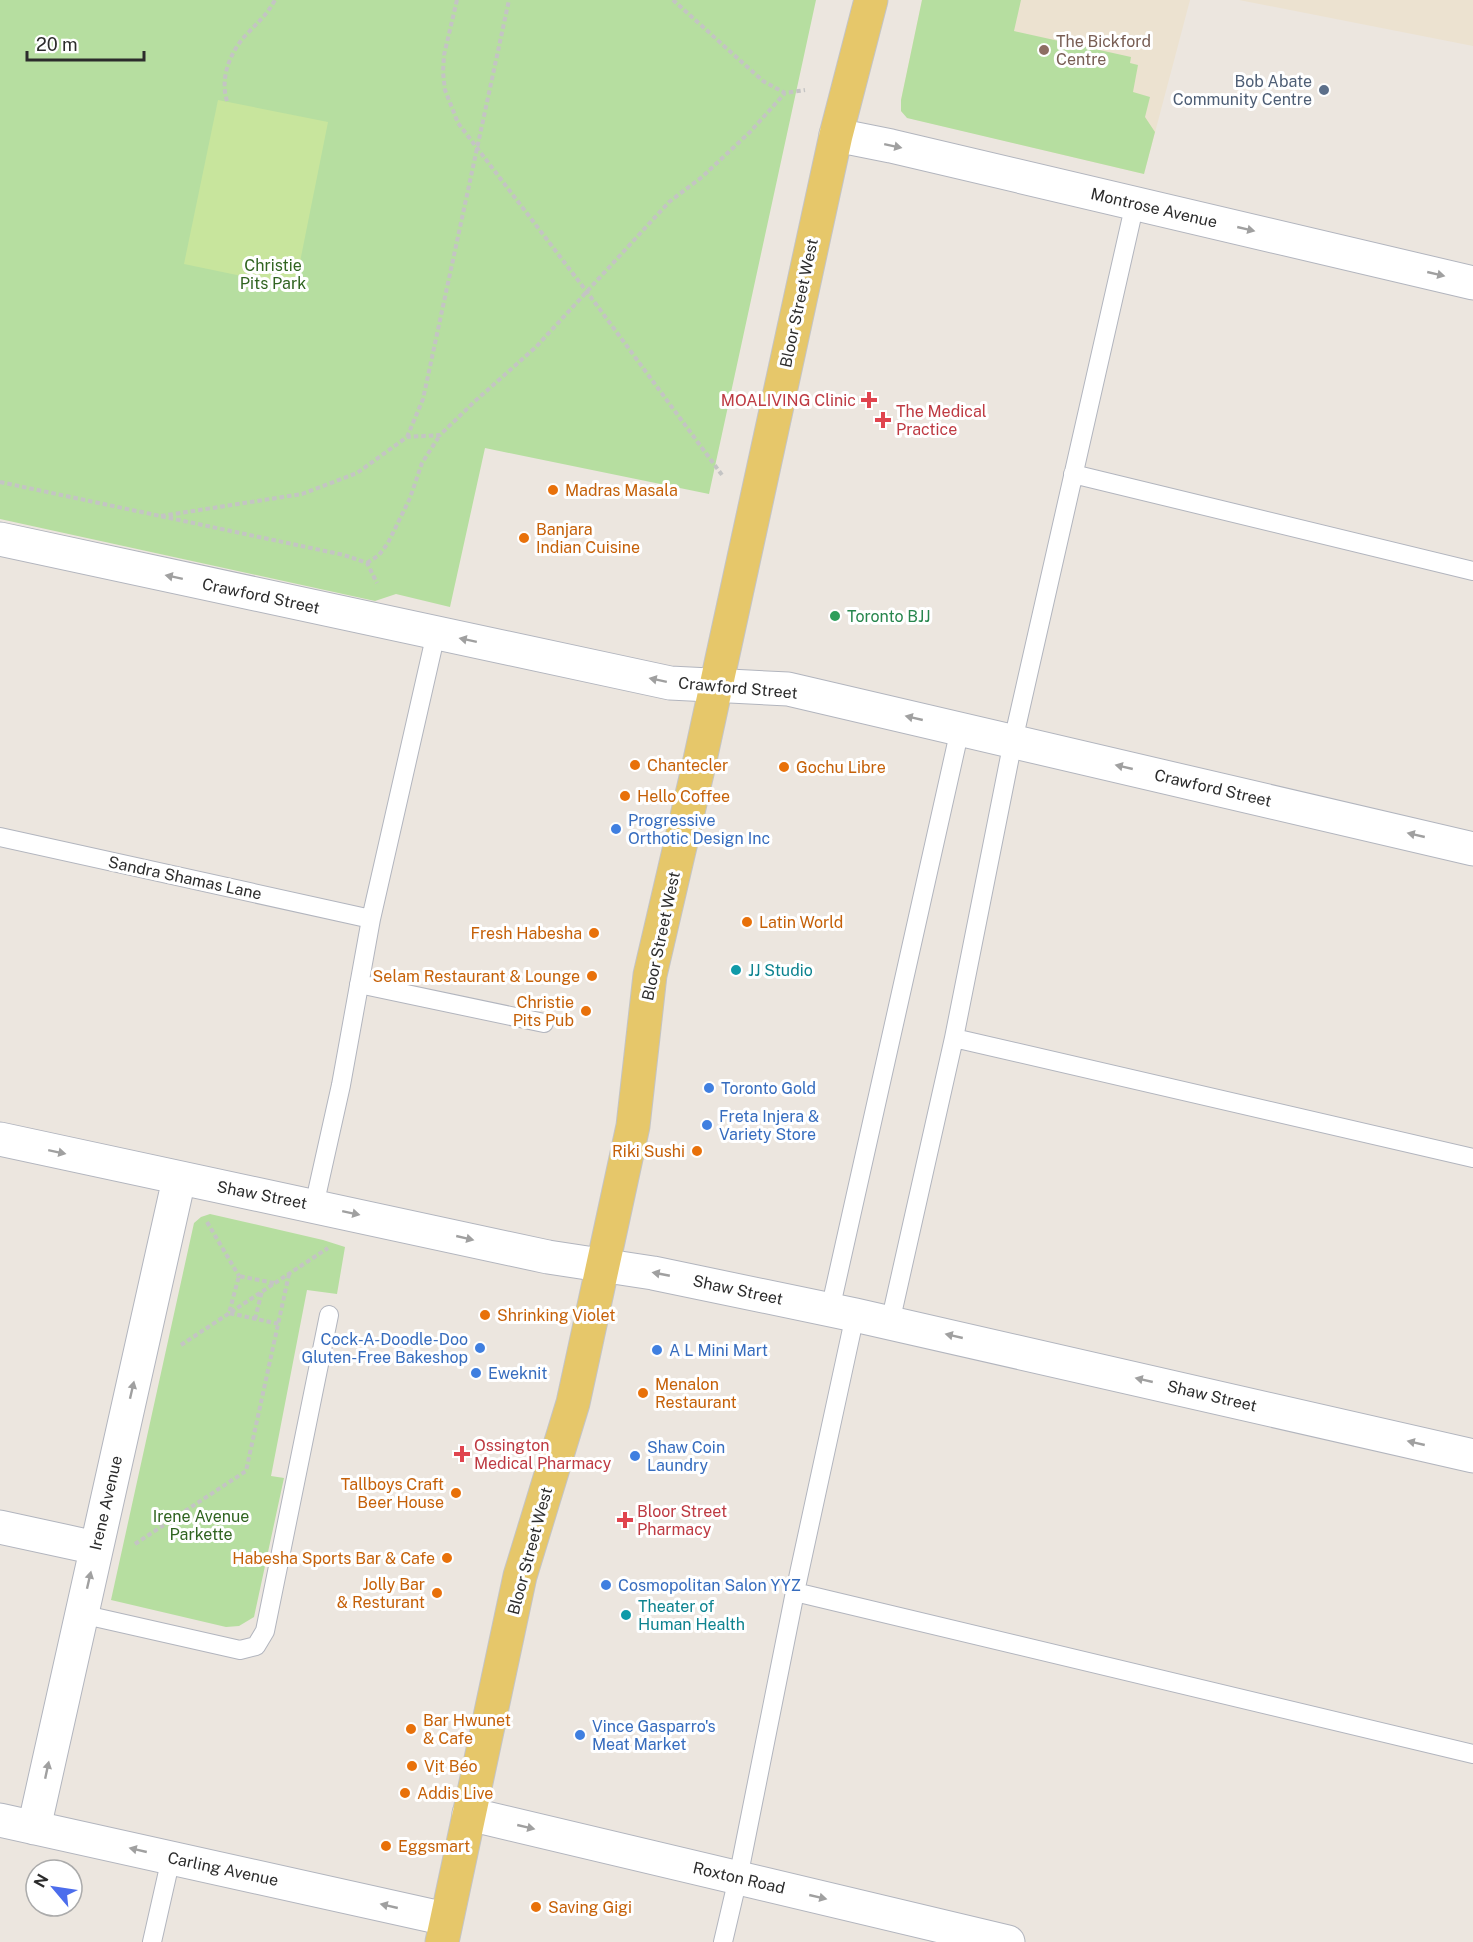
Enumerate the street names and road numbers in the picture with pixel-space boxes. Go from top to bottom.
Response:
street label: Montrose Avenue [1089,184,1219,232]
street label: Bloor Street West [776,237,822,369]
street label: Crawford Street [200,574,322,618]
street label: Crawford Street [678,673,798,703]
street label: Crawford Street [1153,765,1273,811]
street label: Sandra Shamas Lane [106,852,264,904]
street label: Bloor Street West [638,870,684,1002]
street label: Shaw Street [215,1177,309,1213]
street label: Shaw Street [691,1271,785,1309]
street label: Shaw Street [1165,1376,1259,1416]
street label: Irene Avenue [86,1454,126,1552]
street label: Bloor Street West [504,1485,556,1617]
street label: Carling Avenue [166,1848,280,1890]
street label: Roxton Road [691,1858,787,1898]

